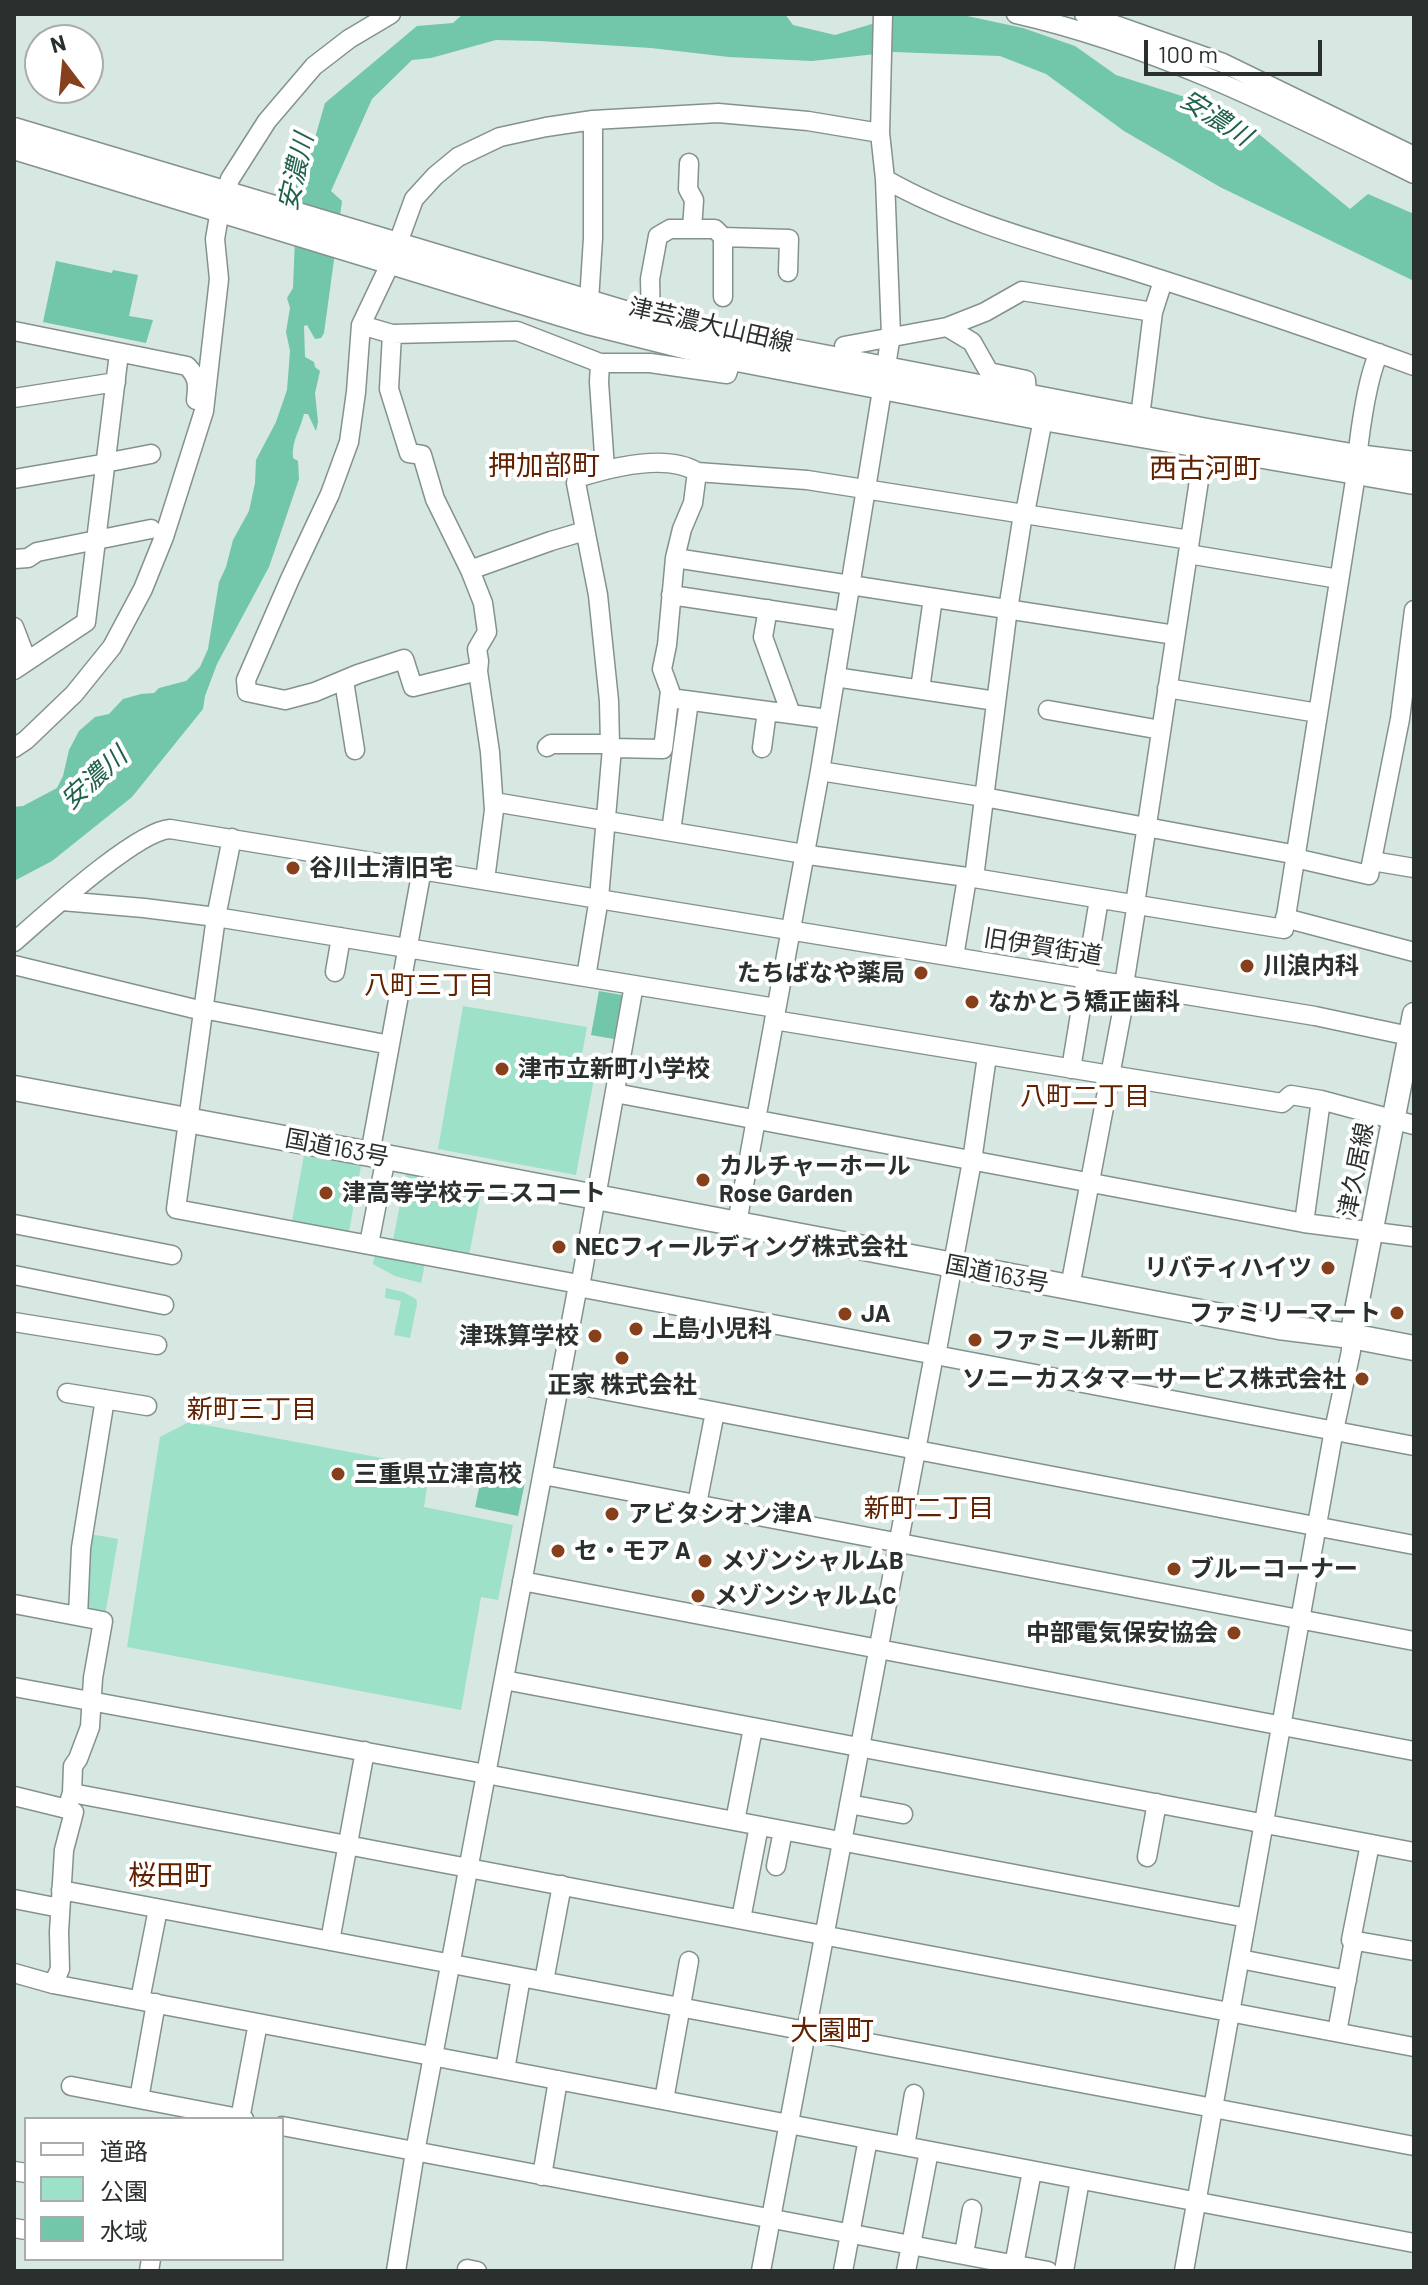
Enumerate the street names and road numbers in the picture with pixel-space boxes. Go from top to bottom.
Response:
street label: 津芸濃大山田線 [626,292,796,358]
street label: 旧伊賀街道 [981,923,1105,971]
street label: 津久居線 [1333,1120,1379,1220]
street label: 国道163号 [283,1124,391,1172]
street label: 国道163号 [943,1250,1051,1298]

